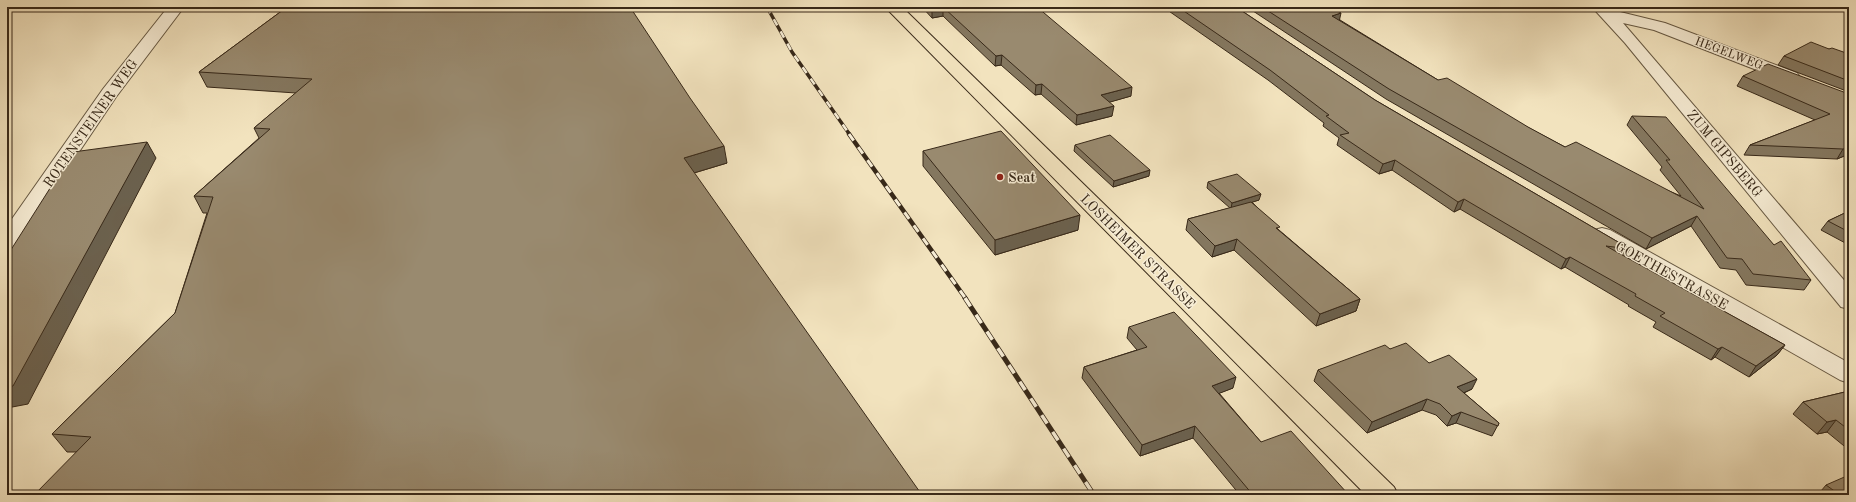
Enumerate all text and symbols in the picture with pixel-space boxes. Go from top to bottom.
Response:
street label: HEGELWEG [1693,35,1765,73]
street label: ROTENSTEINER WEG [41,57,140,190]
street label: ZUM GIPSBERG [1684,107,1765,200]
place label: Seat [1008,171,1036,185]
marker: Seat [995,172,1005,182]
street label: LOSHEIMER STRASSE [1077,192,1197,312]
street label: GOETHESTRASSE [1613,239,1730,313]

